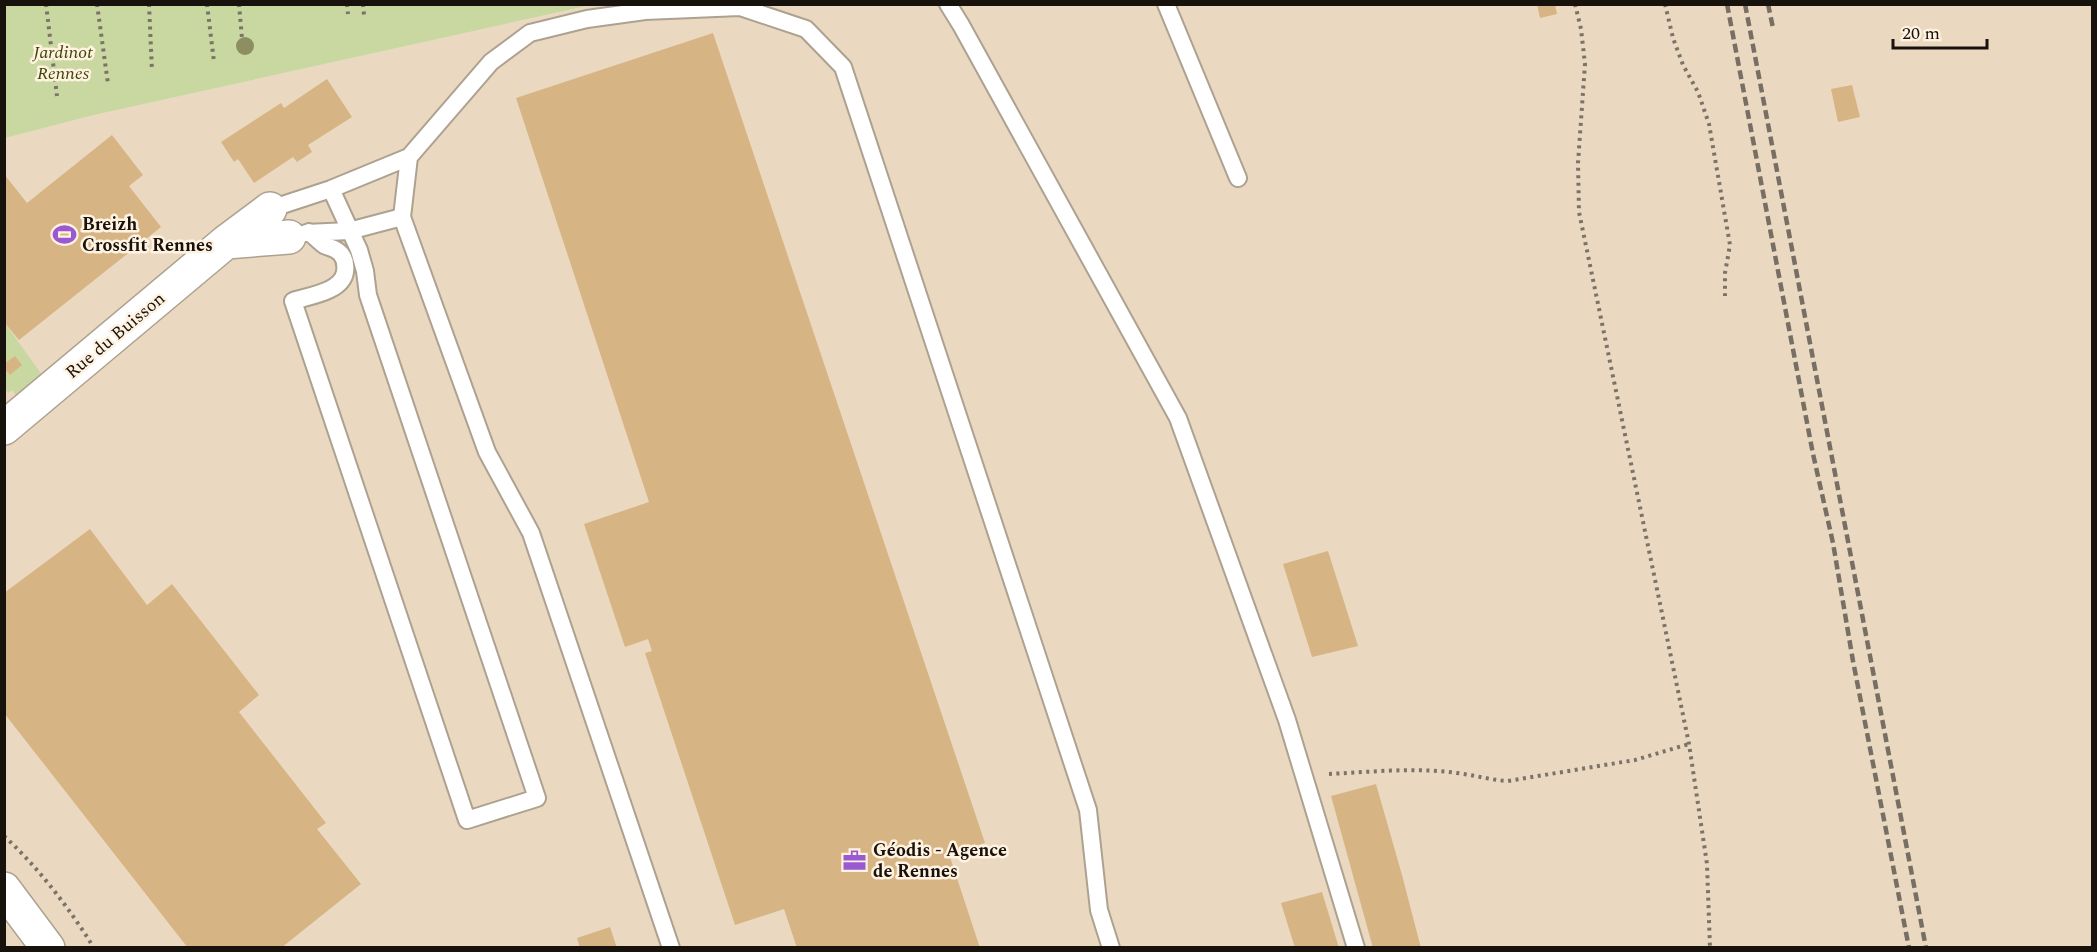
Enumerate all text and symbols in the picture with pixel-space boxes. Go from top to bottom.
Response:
scale bar [1893,12,1988,50]
text: 20 m [1902,20,1940,47]
park label: Jardinot Rennes [31,39,93,87]
place label: Breizh Crossfit Rennes [82,211,213,259]
sports icon: Breizh Crossfit Rennes [51,221,77,247]
street label: Rue du Buisson [60,286,171,385]
place label: Géodis - Agence de Rennes [873,837,1007,885]
office icon: Géodis - Agence de Rennes [842,847,868,873]

